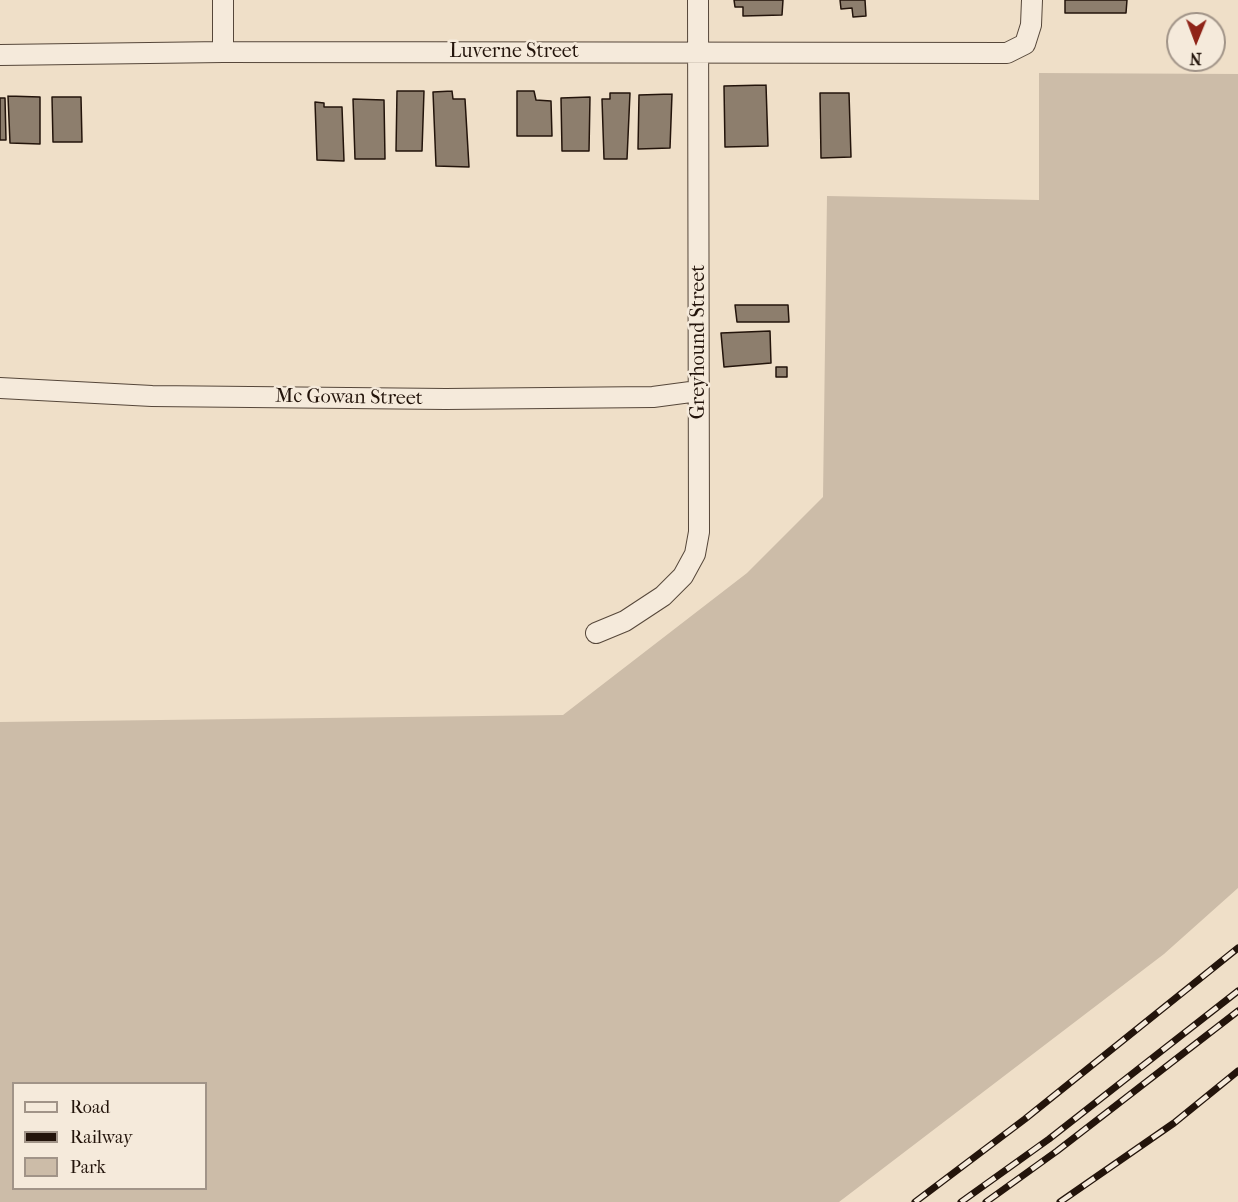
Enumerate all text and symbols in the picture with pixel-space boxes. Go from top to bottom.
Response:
north arrow [1166,12,1226,72]
street label: Luverne Street [449,40,579,64]
text: N [1189,49,1202,68]
street label: Greyhound Street [687,265,711,419]
street label: Mc Gowan Street [275,385,423,411]
legend [12,1082,207,1190]
text: Road [70,1097,110,1118]
text: Railway [70,1127,133,1148]
text: Park [70,1157,106,1178]

